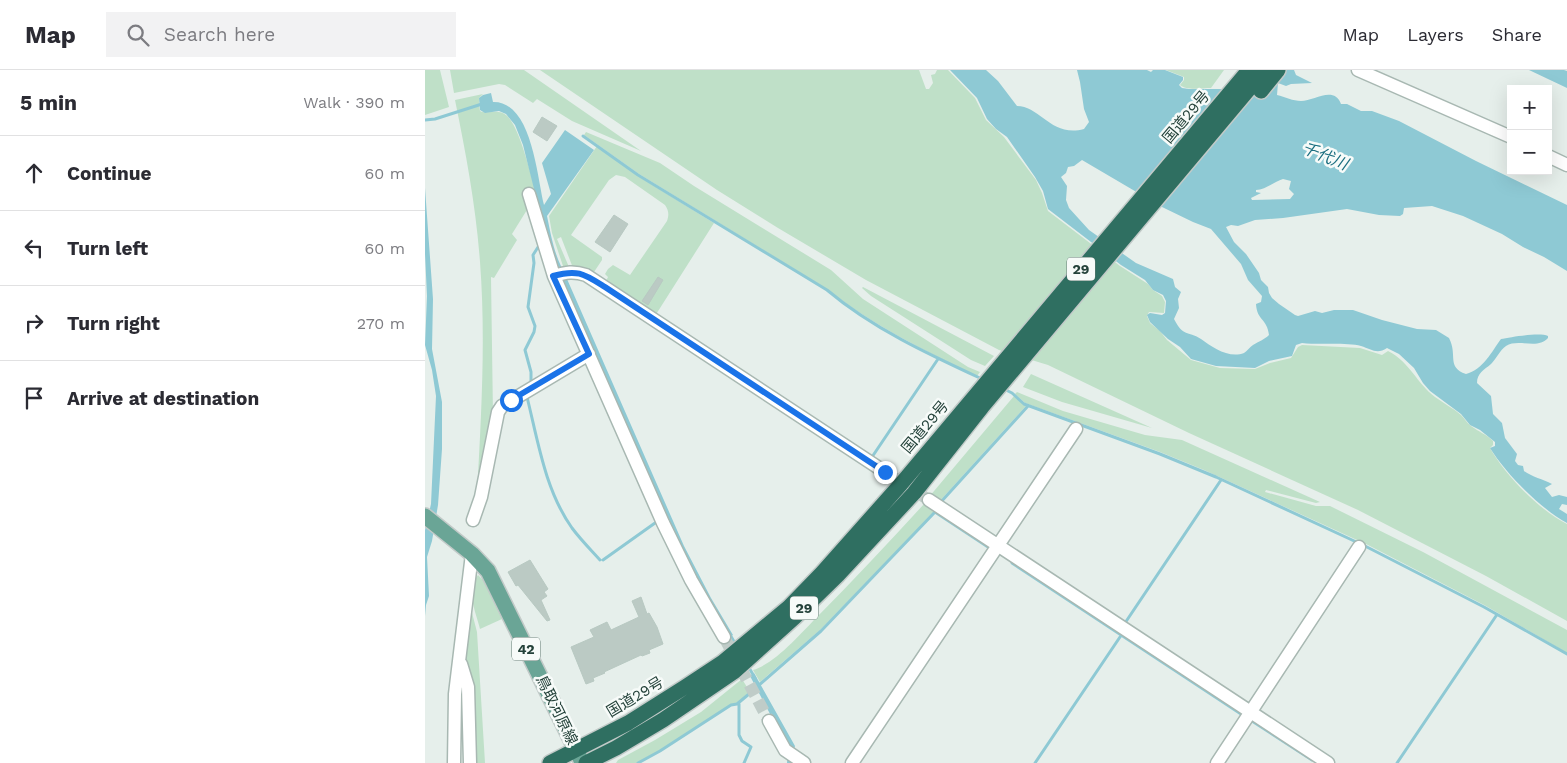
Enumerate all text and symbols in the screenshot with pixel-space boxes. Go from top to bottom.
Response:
search box [106,12,456,57]
text: Map [25,21,76,49]
icon: search [124,21,152,49]
text: Search here [164,23,275,46]
text: Map [1342,24,1379,45]
text: Layers [1407,24,1464,45]
text: Share [1492,24,1542,45]
map controls [1507,85,1552,175]
button: + [1507,85,1552,130]
street label: 国道29号 [1159,87,1213,147]
text: 5 min [20,90,77,115]
text: Walk · 390 m [303,93,405,112]
button: − [1507,130,1552,175]
water label: 千代川 [1299,138,1353,175]
icon: ahead [20,159,48,187]
text: Continue [67,162,151,185]
text: 60 m [365,164,405,183]
icon: left [20,234,48,262]
text: Turn left [67,237,148,260]
text: 60 m [365,239,405,258]
road number: 29 [1067,258,1095,280]
icon: right [20,309,48,337]
text: Turn right [67,312,160,335]
text: 270 m [357,314,405,333]
icon: arrive [20,384,48,412]
text: Arrive at destination [67,387,259,410]
route start [500,389,523,412]
street label: 国道29号 [898,397,952,457]
route end [874,461,897,484]
road number: 29 [790,596,818,620]
road number: 42 [512,638,540,660]
street label: 鳥取河原線 [532,672,582,748]
street label: 国道29号 [603,673,667,721]

